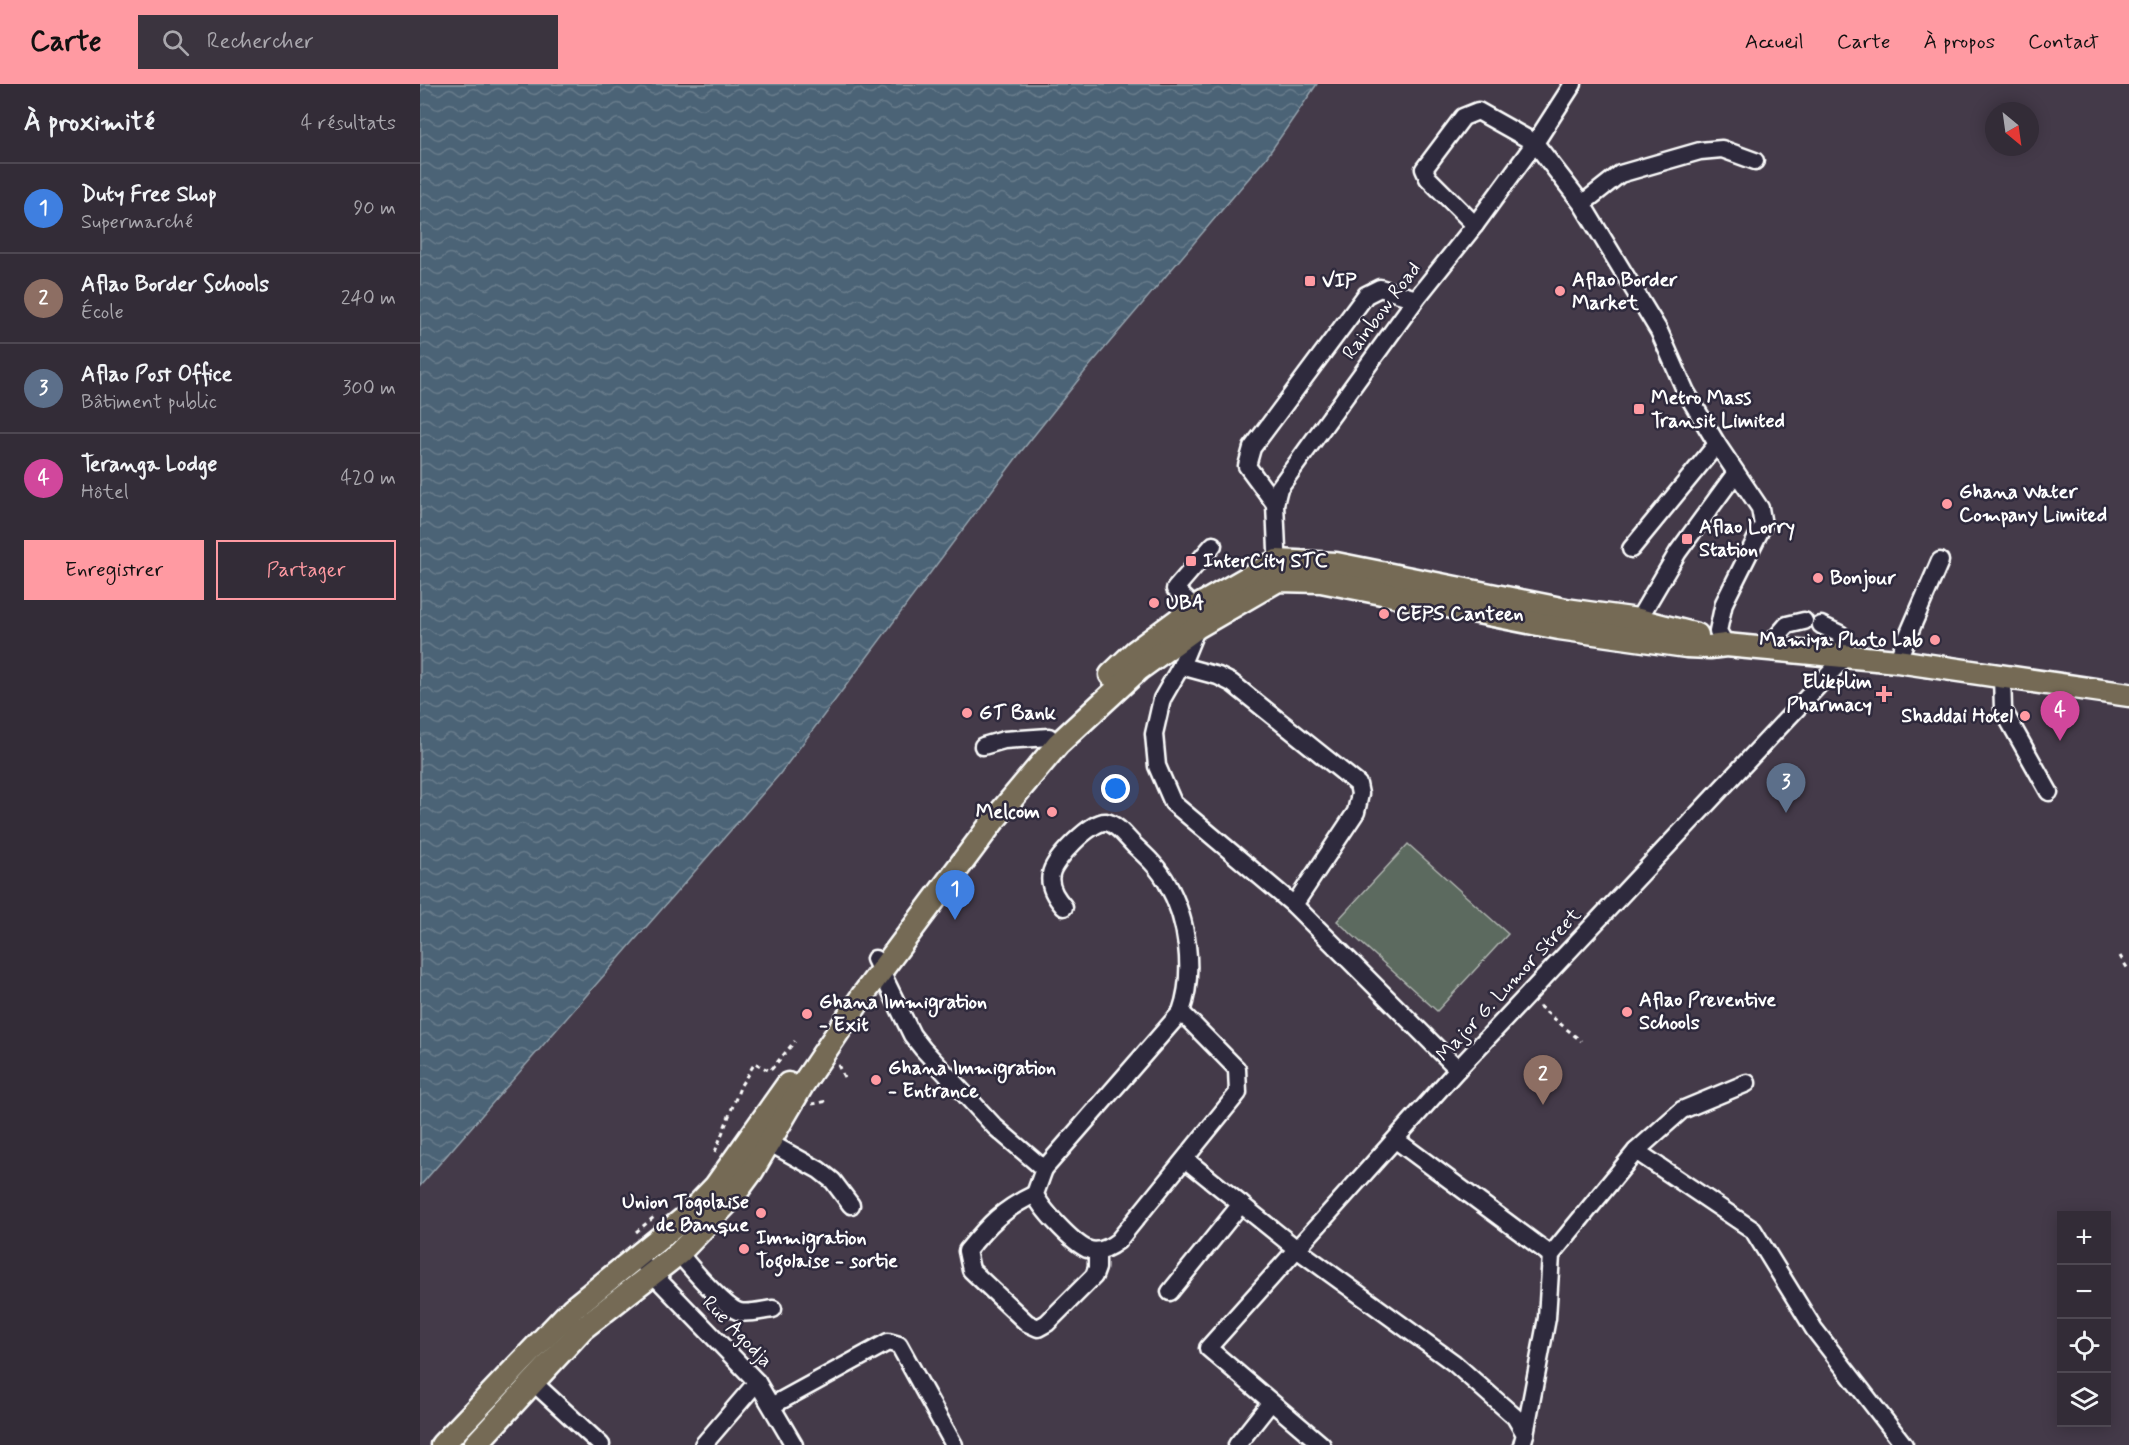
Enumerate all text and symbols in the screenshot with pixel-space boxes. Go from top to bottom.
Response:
search box [138,15,558,69]
text: Carte [30,24,102,61]
icon: search [159,26,192,59]
text: Rechercher [207,28,314,56]
text: Accueil [1745,28,1804,56]
text: Carte [1837,28,1891,56]
text: À propos [1924,28,1995,56]
text: Contact [2028,28,2099,56]
north arrow [1985,102,2039,156]
text: À proximité [24,106,155,140]
text: 4 résultats [301,110,396,137]
text: Duty Free Shop [81,181,217,209]
text: 1 [39,195,48,222]
text: 90 m [353,195,396,222]
text: Supermarché [81,209,193,236]
street label: Rainbow Road [1336,257,1428,365]
place label: Aflao Border Market [1572,267,1678,317]
place label: VIP [1322,268,1357,295]
text: Aflao Border Schools [81,271,269,299]
marker: VIP [1303,274,1317,288]
marker: Aflao Border Market [1553,284,1567,298]
text: 2 [39,285,48,312]
text: 240 m [341,285,396,312]
text: École [81,299,124,326]
text: Aflao Post Office [81,361,232,389]
text: 3 [39,375,48,402]
text: 300 m [342,375,396,402]
place label: Metro Mass Transit Limited [1651,385,1785,435]
text: Bâtiment public [81,389,217,416]
marker: Metro Mass Transit Limited [1632,402,1646,416]
text: Teranga Lodge [81,451,217,479]
text: 4 [38,465,49,492]
text: 420 m [340,465,396,492]
text: Hôtel [81,479,129,506]
place label: Ghana Water Company Limited [1959,479,2107,529]
marker: Ghana Water Company Limited [1940,497,1954,511]
place label: Aflao Lorry Station [1699,514,1795,564]
marker: Aflao Lorry Station [1680,532,1694,546]
button: Enregistrer [24,540,204,600]
button: Partager [216,540,396,600]
place label: InterCity STC [1203,548,1328,575]
marker: InterCity STC [1184,554,1198,568]
place label: Bonjour [1830,565,1897,592]
marker: Bonjour [1811,571,1825,585]
place label: UBA [1166,590,1205,617]
marker: UBA [1147,596,1161,610]
place label: CEPS Canteen [1396,601,1523,628]
marker: CEPS Canteen [1377,607,1391,621]
place label: Mamiya Photo Lab [1759,627,1923,654]
marker: Mamiya Photo Lab [1928,633,1942,647]
place label: Elikplim Pharmacy [1786,669,1872,719]
marker: Elikplim Pharmacy [1877,687,1891,701]
pin: 4 [2040,692,2080,741]
place label: GT Bank [979,700,1057,727]
place label: Shaddai Hotel [1901,703,2013,730]
marker: GT Bank [960,706,974,720]
marker: Shaddai Hotel [2018,709,2032,723]
pin: 3 [1766,764,1806,813]
your location [1101,774,1130,803]
place label: Melcom [976,799,1040,826]
marker: Melcom [1045,805,1059,819]
pin: 1 [936,870,974,920]
street label: Major G. Lumor Street [1430,902,1588,1068]
place label: Aflao Preventive Schools [1639,987,1776,1037]
place label: Ghana Immigration - Exit [819,989,987,1039]
marker: Aflao Preventive Schools [1620,1005,1634,1019]
marker: Ghana Immigration - Exit [800,1007,814,1021]
place label: Ghana Immigration - Entrance [888,1055,1056,1105]
pin: 2 [1524,1056,1562,1105]
marker: Ghana Immigration - Entrance [869,1073,883,1087]
place label: Union Togolaise de Banque [622,1189,749,1239]
marker: Union Togolaise de Banque [754,1206,768,1220]
map controls [2057,1211,2111,1427]
button: + [2057,1211,2111,1265]
place label: Immigration Togolaise - sortie [756,1225,898,1277]
marker: Immigration Togolaise - sortie [737,1242,751,1256]
button: − [2057,1265,2111,1319]
street label: Rue Agodja [696,1290,778,1374]
button: locate [2057,1319,2111,1373]
button: layers [2057,1373,2111,1427]

